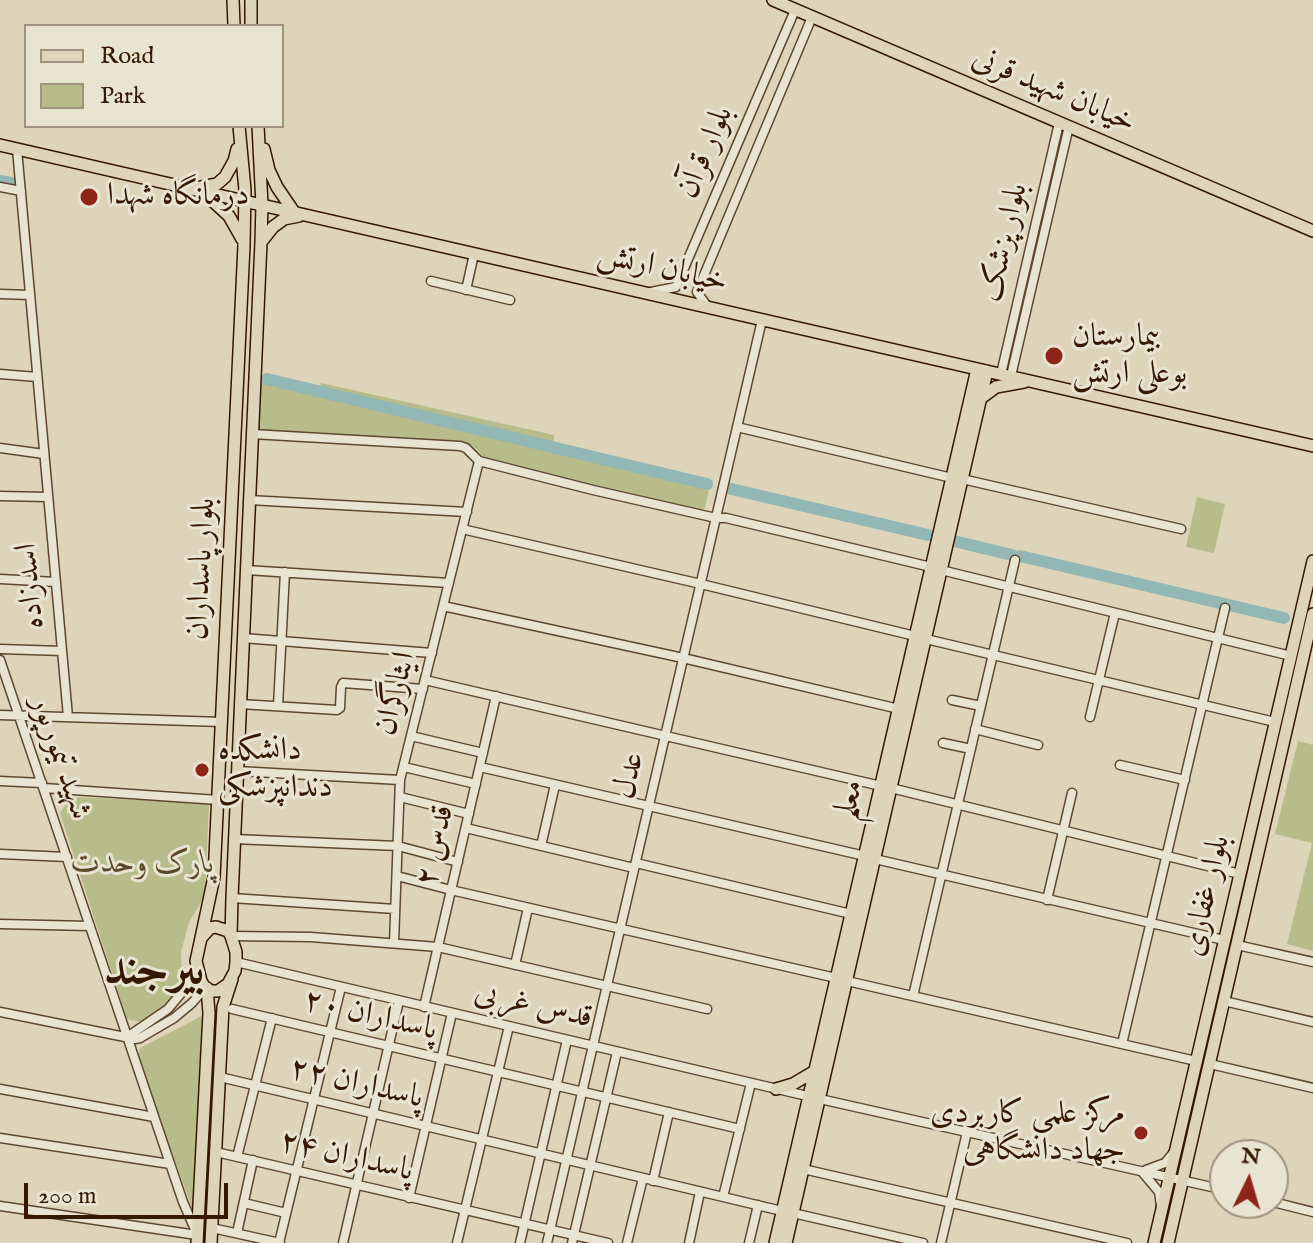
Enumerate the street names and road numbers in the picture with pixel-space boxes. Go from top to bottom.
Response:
street label: خیابان شهید قرنی [965,40,1141,144]
street label: بلوار قرآن [670,101,744,205]
street label: بلوار پزشک [974,180,1038,306]
street label: خیابان ارتش [593,236,731,304]
street label: بلوار پاسداران [180,497,226,641]
street label: اسدزاده [9,541,55,631]
street label: ایثارگران [368,648,426,740]
street label: شهید تیمورپور [20,691,98,825]
street label: عدل [607,749,655,803]
street label: معلم [828,776,874,824]
street label: قدس ۲ [409,802,465,890]
street label: بلوار غفاری [1175,832,1241,960]
street label: قدس غربی [470,975,596,1039]
street label: پاسداران ۲۰ [299,983,441,1051]
street label: پاسداران ۲۲ [285,1051,427,1119]
street label: پاسداران ۲۴ [275,1124,417,1192]

